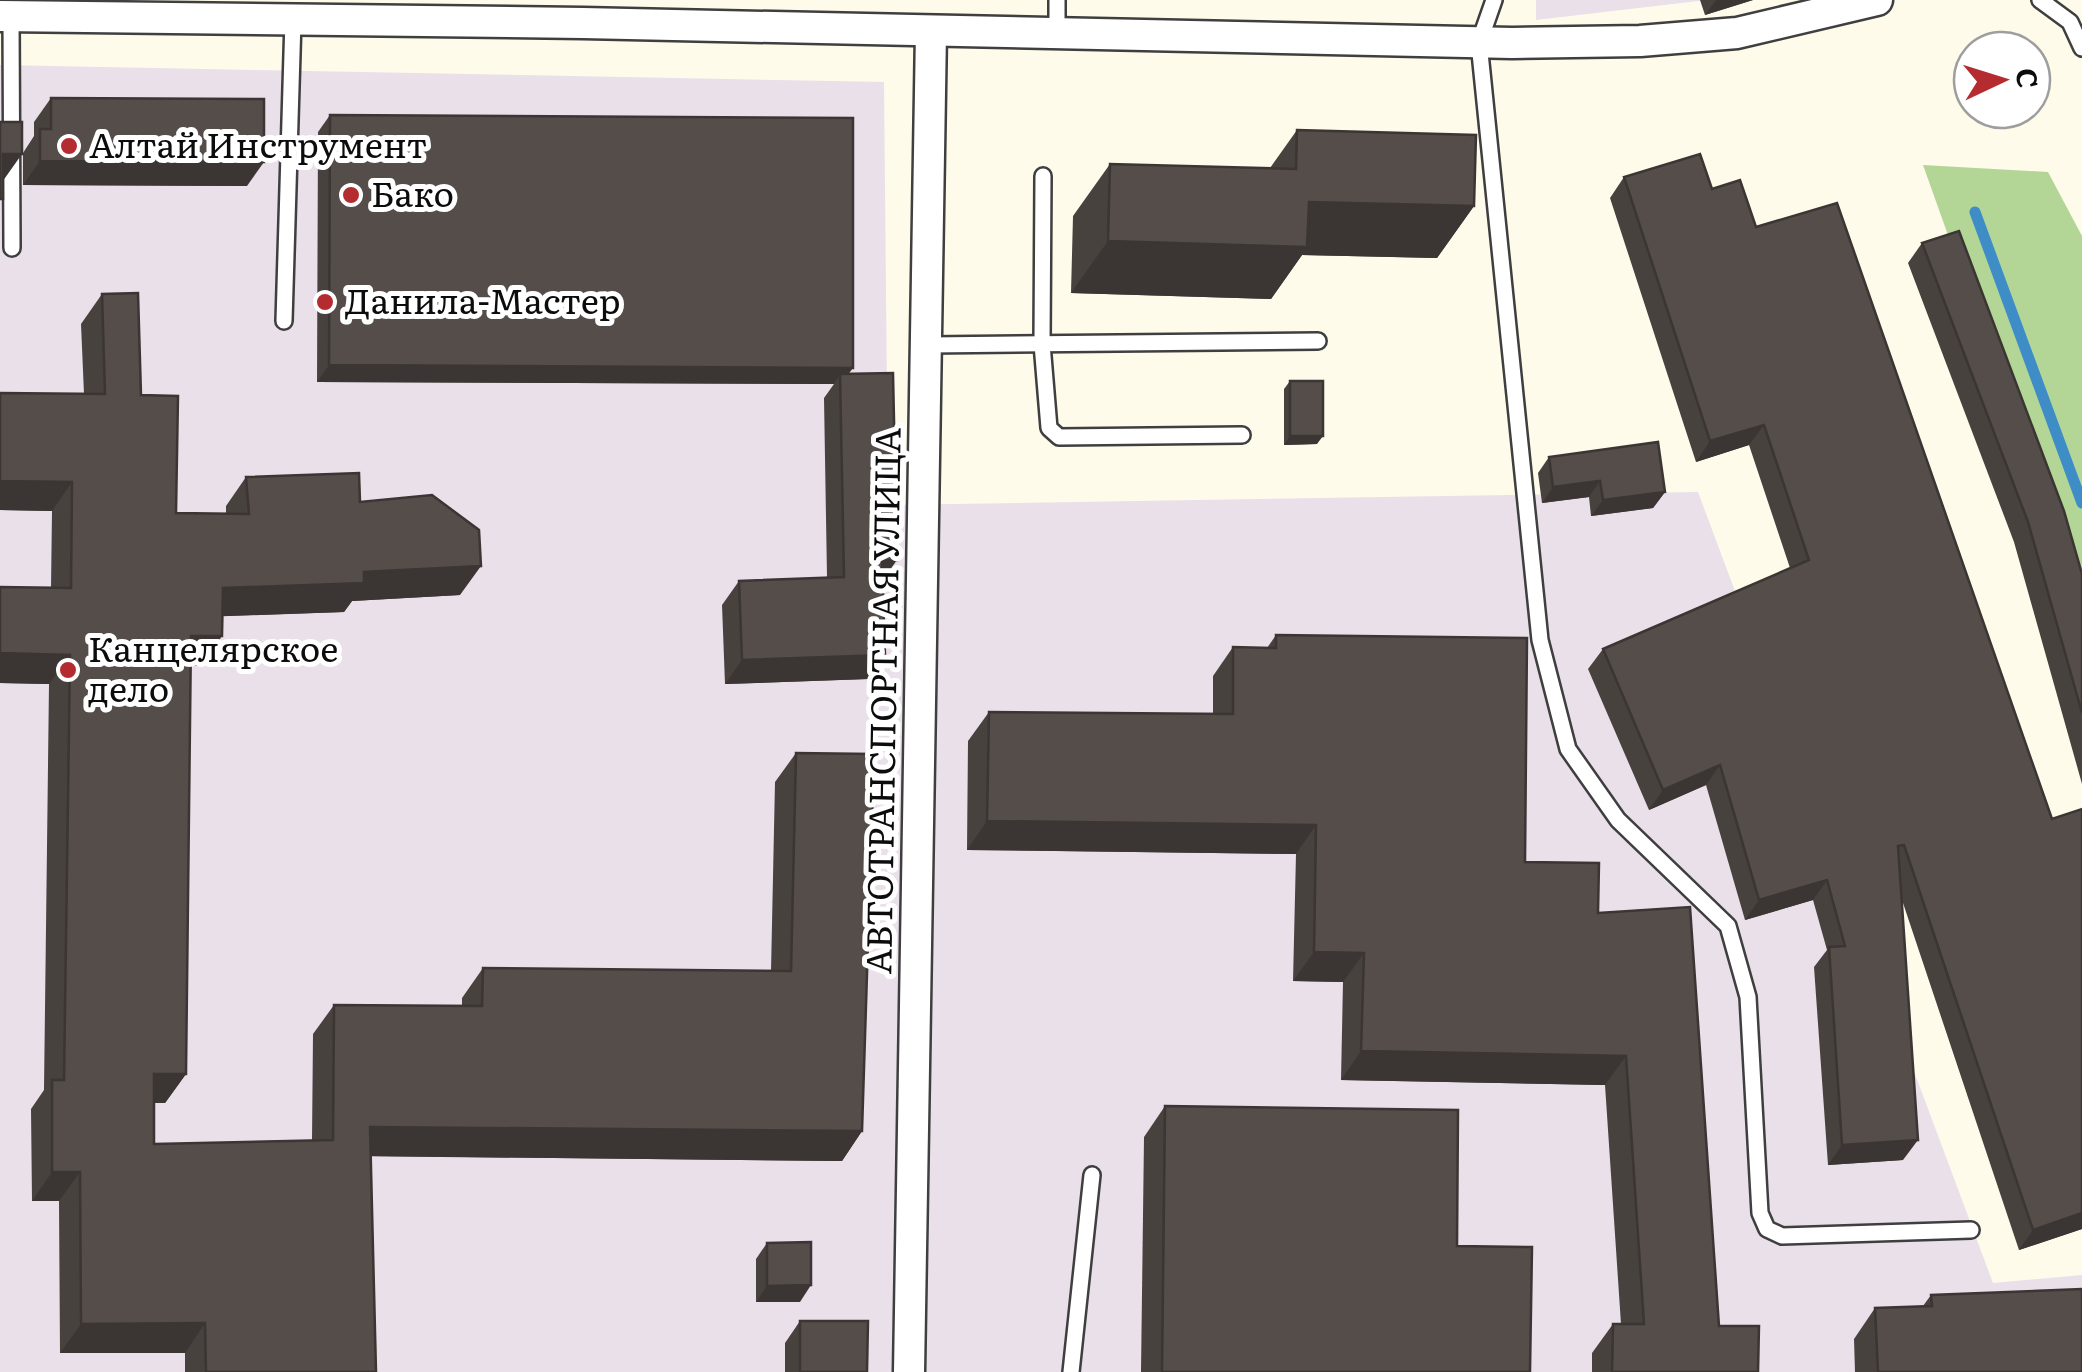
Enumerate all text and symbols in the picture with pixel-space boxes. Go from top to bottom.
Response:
north arrow [1952,30,2052,130]
text: С [2007,67,2051,90]
place label: Алтай Инструмент [89,117,427,169]
marker: Алтай Инструмент [58,135,80,157]
place label: Бако [371,166,454,218]
marker: Бако [340,184,362,206]
place label: Данила-Мастер [345,273,621,325]
marker: Данила-Мастер [314,291,336,313]
street label: АВТОТРАНСПОРТНАЯ УЛИЦА [850,427,912,975]
place label: Канцелярское дело [88,621,338,713]
marker: Канцелярское дело [57,659,79,681]

